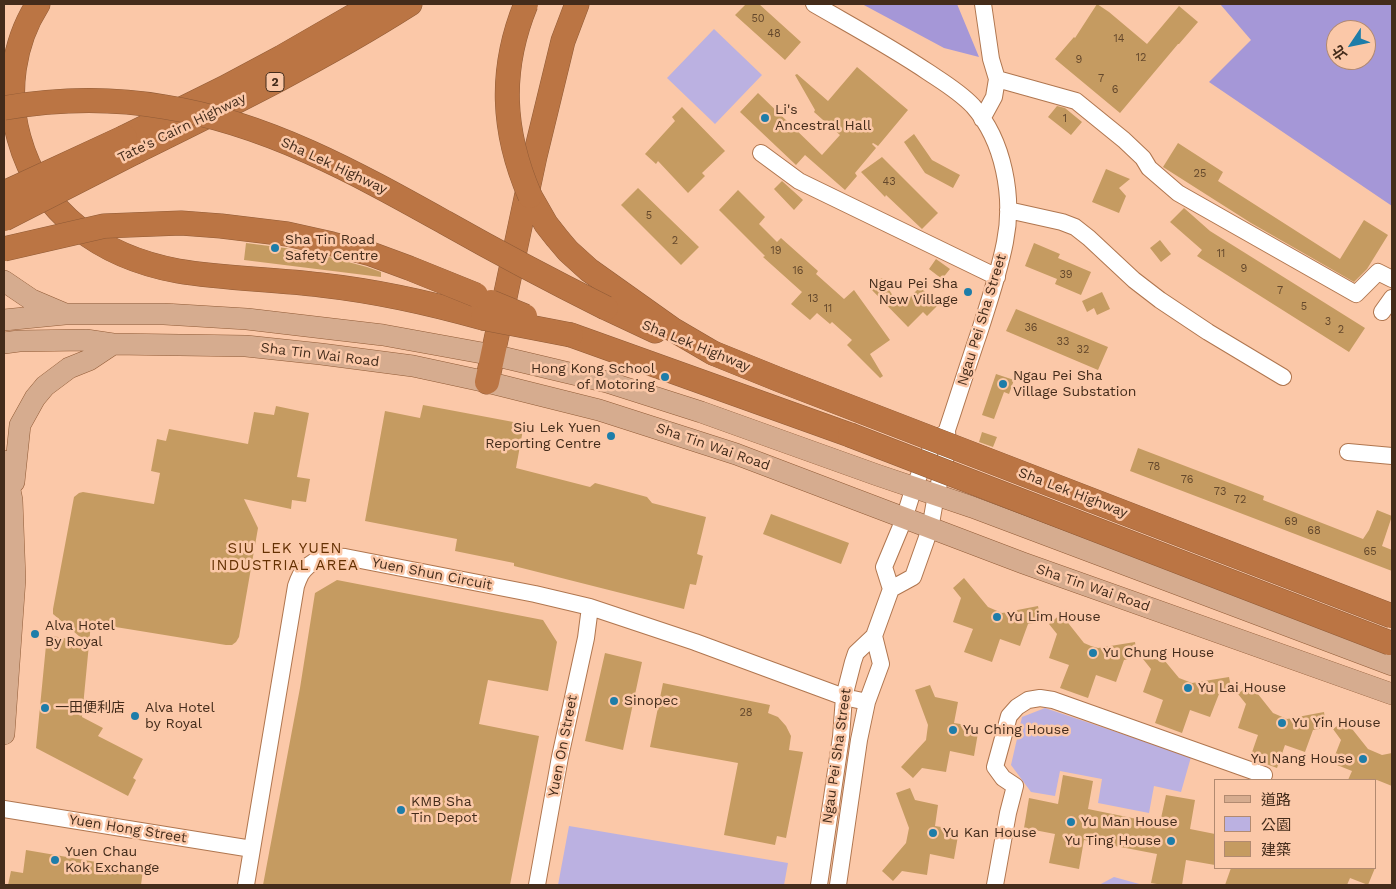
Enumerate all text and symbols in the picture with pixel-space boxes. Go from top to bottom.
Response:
house number: 50 [751,12,765,26]
north arrow [1326,20,1376,70]
house number: 48 [767,27,781,41]
house number: 14 [1113,32,1125,46]
text: 北 [1329,43,1350,63]
house number: 12 [1136,51,1146,65]
house number: 9 [1076,53,1082,67]
road number: 2 [266,72,284,91]
house number: 7 [1098,72,1104,86]
house number: 6 [1112,83,1118,97]
street label: Tate's Cairn Highway [115,90,249,166]
place label: Li's Ancestral Hall [775,102,871,134]
marker: Li's Ancestral Hall [759,112,771,124]
house number: 1 [1063,112,1067,126]
street label: Sha Lek Highway [278,134,390,198]
house number: 25 [1194,167,1206,181]
house number: 43 [882,175,896,189]
house number: 5 [646,209,652,223]
place label: Sha Tin Road Safety Centre [285,232,378,264]
house number: 2 [672,234,678,248]
marker: Sha Tin Road Safety Centre [269,242,281,254]
house number: 19 [770,244,782,258]
house number: 11 [1217,247,1225,261]
street label: Ngau Pei Sha Street [954,252,1010,388]
house number: 9 [1241,262,1247,276]
house number: 16 [793,264,803,278]
house number: 39 [1059,268,1073,282]
place label: Ngau Pei Sha New Village [869,276,958,308]
house number: 7 [1277,284,1283,298]
marker: Ngau Pei Sha New Village [962,286,974,298]
house number: 13 [808,292,818,306]
house number: 5 [1301,300,1307,314]
house number: 11 [824,302,832,316]
house number: 3 [1325,315,1331,329]
street label: Sha Lek Highway [639,317,753,375]
house number: 36 [1024,321,1038,335]
house number: 2 [1338,323,1344,337]
house number: 33 [1057,335,1069,349]
street label: Sha Tin Wai Road [260,339,380,371]
house number: 32 [1077,343,1089,357]
place label: Hong Kong School of Motoring [531,361,655,394]
place label: Ngau Pei Sha Village Substation [1013,368,1136,401]
marker: Hong Kong School of Motoring [659,371,671,383]
marker: Ngau Pei Sha Village Substation [997,378,1009,390]
place label: Siu Lek Yuen Reporting Centre [485,420,601,452]
street label: Sha Tin Wai Road [654,420,772,474]
marker: Siu Lek Yuen Reporting Centre [605,430,617,442]
house number: 78 [1148,460,1160,474]
street label: Sha Lek Highway [1016,464,1130,522]
house number: 76 [1181,473,1193,487]
house number: 73 [1214,485,1226,499]
house number: 72 [1234,493,1246,507]
house number: 69 [1284,515,1298,529]
house number: 68 [1307,524,1321,538]
district label: SIU LEK YUEN INDUSTRIAL AREA [209,540,361,575]
house number: 65 [1363,545,1377,559]
street label: Yuen Shun Circuit [371,554,493,594]
street label: Sha Tin Wai Road [1034,561,1152,615]
place label: Yu Lim House [1007,609,1101,625]
marker: Yu Lim House [991,611,1003,623]
place label: Alva Hotel By Royal [45,618,115,650]
marker: Alva Hotel By Royal [29,628,41,640]
place label: Yu Chung House [1103,645,1214,661]
marker: Yu Chung House [1087,647,1099,659]
place label: Yu Lai House [1198,680,1286,696]
marker: Yu Lai House [1182,682,1194,694]
street label: Ngau Pei Sha Street [819,687,855,825]
place label: Sinopec [624,693,678,709]
street label: Yuen On Street [545,694,581,798]
marker: Sinopec [608,695,620,707]
place label: 一田便利店 [55,700,125,716]
place label: Alva Hotel by Royal [145,700,215,732]
marker: 一田便利店 [39,702,51,714]
house number: 28 [739,706,753,720]
marker: Alva Hotel by Royal [129,710,141,722]
place label: Yu Yin House [1292,715,1381,731]
marker: Yu Yin House [1276,717,1288,729]
place label: Yu Ching House [963,722,1069,738]
marker: Yu Ching House [947,724,959,736]
place label: Yu Nang House [1251,751,1353,767]
marker: Yu Nang House [1357,753,1369,765]
legend [1214,779,1376,869]
text: 道路 [1261,791,1291,809]
place label: KMB Sha Tin Depot [411,794,477,826]
marker: KMB Sha Tin Depot [395,804,407,816]
street label: Yuen Hong Street [68,811,188,847]
place label: Yu Man House [1081,814,1178,830]
marker: Yu Man House [1065,816,1077,828]
text: 公園 [1261,816,1291,834]
place label: Yu Kan House [943,825,1037,841]
marker: Yu Kan House [927,827,939,839]
place label: Yu Ting House [1065,833,1161,849]
marker: Yu Ting House [1165,835,1177,847]
text: 建築 [1261,841,1291,859]
place label: Yuen Chau Kok Exchange [65,844,159,876]
marker: Yuen Chau Kok Exchange [49,854,61,866]

